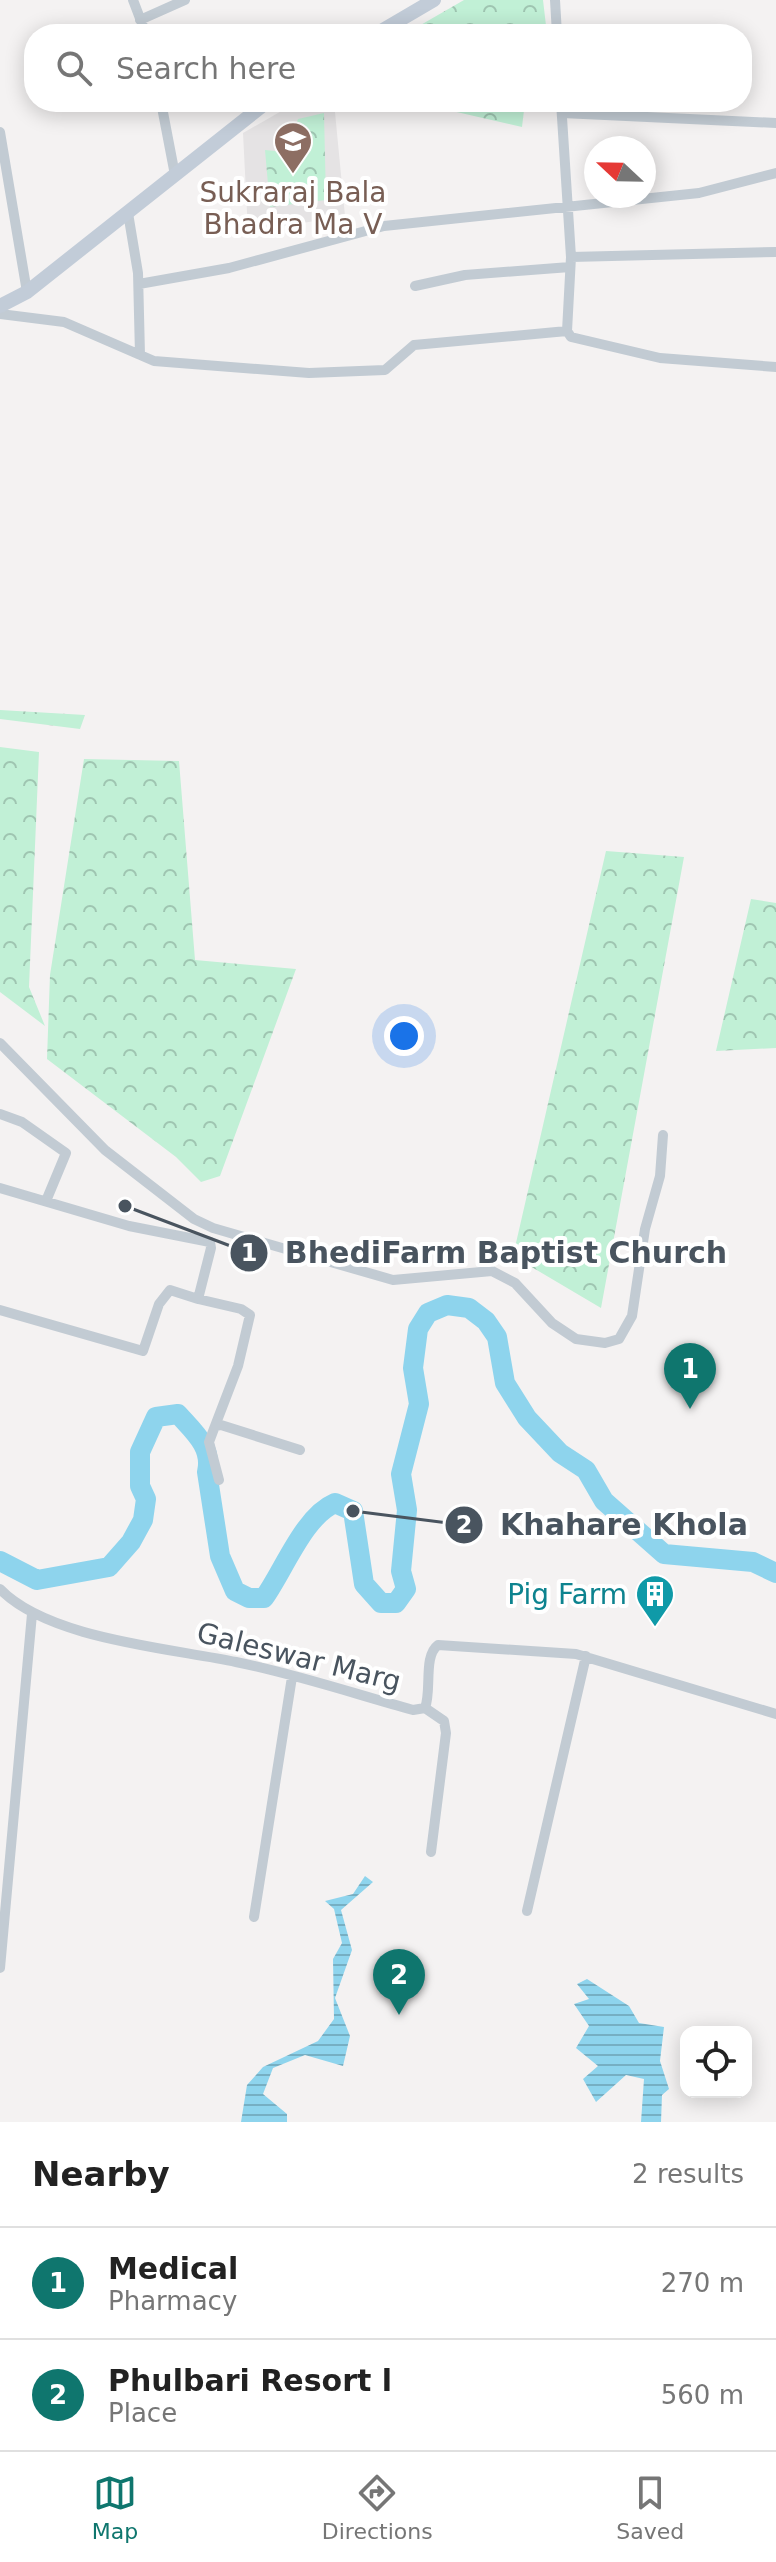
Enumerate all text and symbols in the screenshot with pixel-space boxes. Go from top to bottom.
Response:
search box [24,24,752,112]
icon: search [52,46,96,90]
text: Search here [116,51,296,86]
school or university icon: Sukraraj Bala Bhadra Ma V [272,120,314,175]
north arrow [584,136,656,208]
place label: Sukraraj Bala Bhadra Ma V [199,176,387,241]
your location [384,1016,424,1056]
callout: BhediFarm Baptist Church [229,1226,743,1280]
text: BhediFarm Baptist Church [285,1235,727,1270]
text: 1 [241,1239,257,1267]
pin: 1 [664,1343,716,1409]
callout: Khahare Khola [444,1498,764,1552]
text: Khahare Khola [500,1507,748,1542]
text: 2 [456,1511,472,1539]
building icon: Pig Farm [634,1573,676,1628]
place label: Pig Farm [507,1578,627,1611]
street label: Galeswar Marg [194,1616,404,1698]
pin: 2 [373,1949,425,2015]
map controls [680,2026,752,2098]
button: locate [680,2026,752,2098]
text: Nearby [32,2154,170,2194]
text: 2 results [632,2159,744,2189]
text: Medical [108,2251,238,2286]
text: 1 [49,2268,67,2298]
text: 270 m [661,2268,744,2298]
text: Pharmacy [108,2286,237,2316]
text: Phulbari Resort l [108,2363,392,2398]
text: 2 [49,2380,67,2410]
text: 560 m [661,2380,744,2410]
text: Place [108,2398,177,2428]
tab: Map [92,2471,138,2544]
tab: Directions [322,2471,433,2544]
tab: Saved [616,2471,684,2544]

